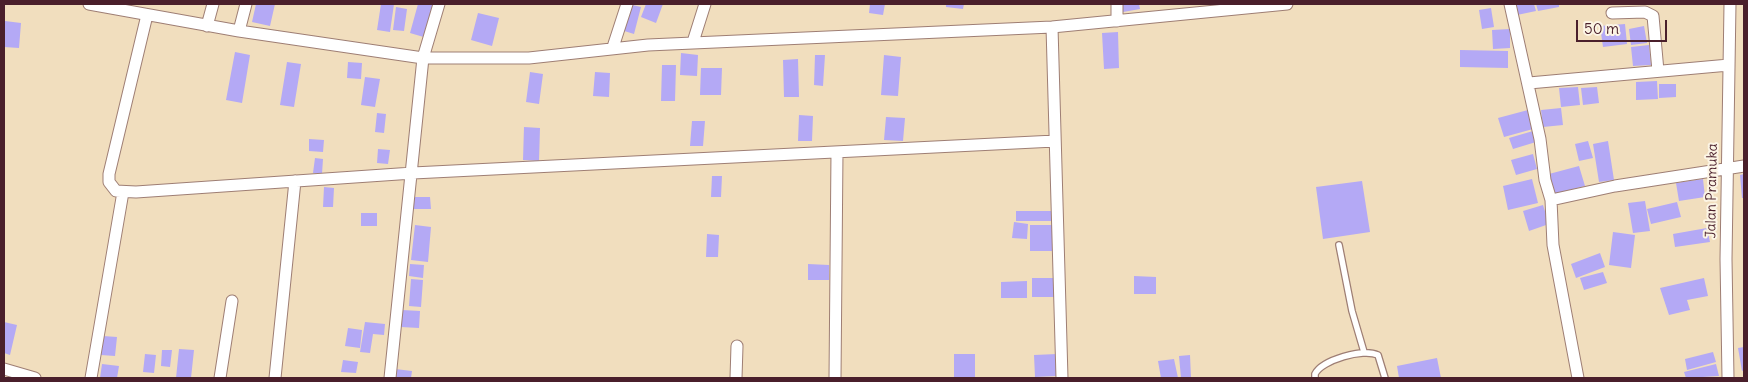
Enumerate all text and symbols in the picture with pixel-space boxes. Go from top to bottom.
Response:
scale bar [1578,10,1669,42]
text: 50 m [1584,19,1619,38]
street label: Jalan Pramuka [1703,143,1721,239]

